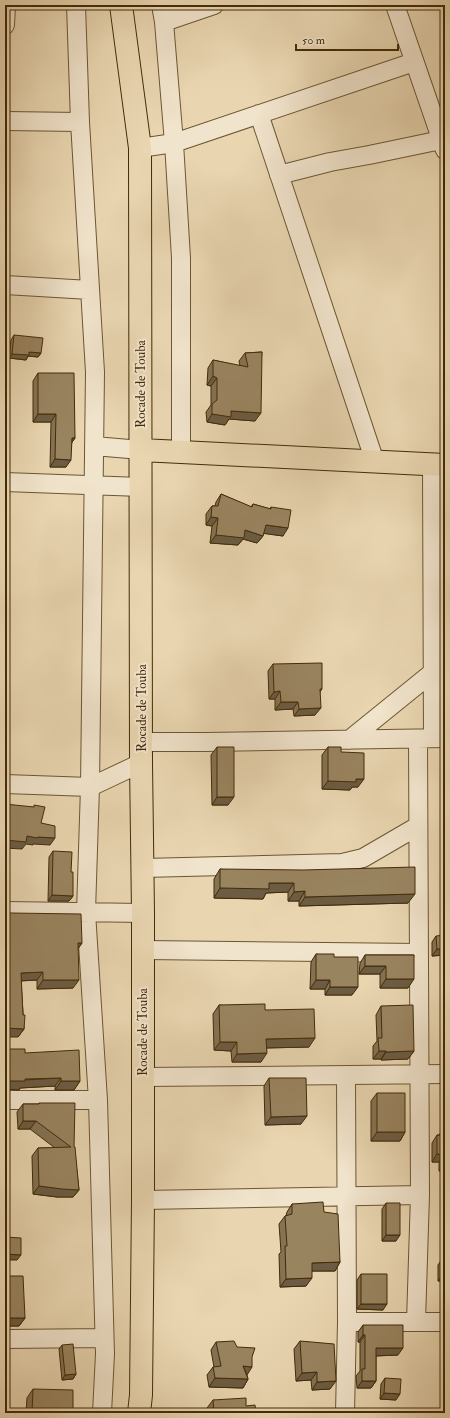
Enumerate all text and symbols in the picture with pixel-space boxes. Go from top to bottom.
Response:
scale bar [296,26,398,52]
text: 50 m [302,33,326,48]
street label: Rocade de Touba [133,339,149,428]
street label: Rocade de Touba [134,663,150,752]
street label: Rocade de Touba [135,987,151,1076]

